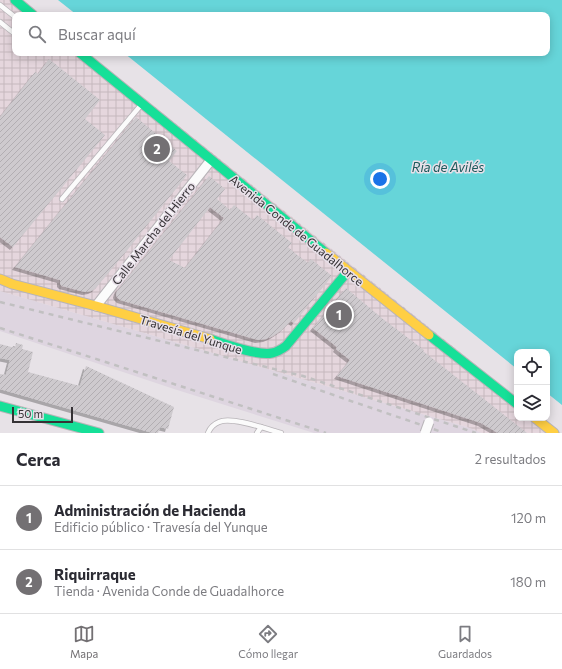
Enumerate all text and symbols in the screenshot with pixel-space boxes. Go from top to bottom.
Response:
search box [12,12,550,56]
icon: search [26,23,48,45]
text: Buscar aquí [58,25,136,43]
pin: 2 [144,134,170,164]
water label: Ría de Avilés [412,159,484,175]
your location [370,169,390,189]
street label: Avenida Conde de Guadalhorce [227,172,367,288]
street label: Calle Marcha del Hierro [109,179,197,287]
pin: 1 [326,300,352,330]
street label: Travesía del Yunque [138,312,244,356]
map controls [514,349,550,421]
button: locate [514,349,550,385]
button: layers [514,385,550,421]
scale bar [12,405,73,424]
text: 50 m [18,407,43,420]
text: Cerca [16,449,61,470]
text: 2 resultados [475,451,546,467]
text: Administración de Hacienda [54,501,246,519]
text: 1 [26,510,32,526]
text: 120 m [511,510,546,526]
text: Edificio público · Travesía del Yunque [54,519,268,535]
text: Riquirraque [54,565,136,583]
text: 2 [25,574,33,590]
text: 180 m [510,574,546,590]
text: Tienda · Avenida Conde de Guadalhorce [54,583,284,599]
tab: Mapa [70,623,98,660]
tab: Cómo llegar [238,623,298,660]
tab: Guardados [438,623,492,660]

